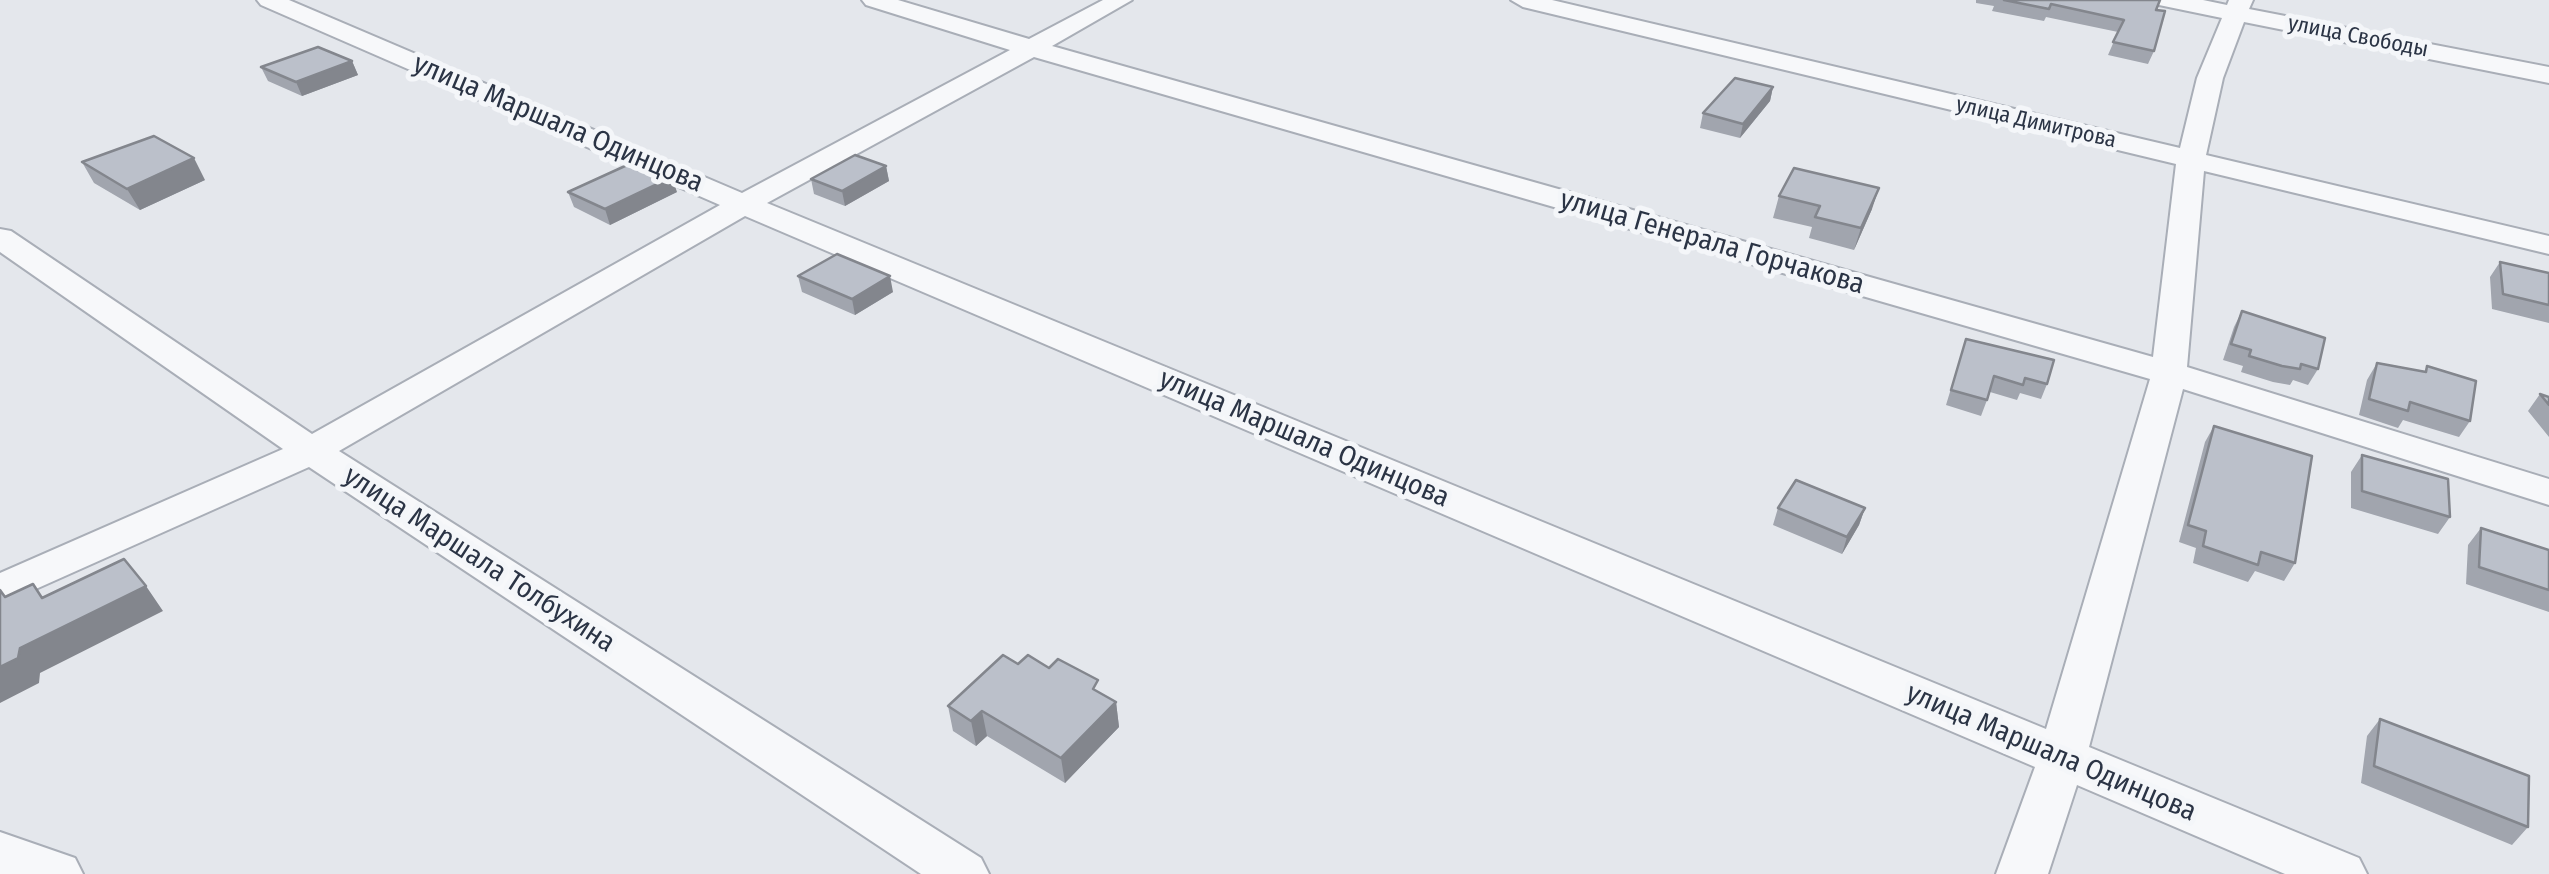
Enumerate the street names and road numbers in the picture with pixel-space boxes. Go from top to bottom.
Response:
street label: улица Свободы [2286,10,2430,64]
street label: улица Маршала Одинцова [408,48,708,200]
street label: улица Димитрова [1953,92,2119,154]
street label: улица Генерала Горчакова [1556,183,1868,303]
street label: улица Маршала Одинцова [1154,363,1454,515]
street label: улица Маршала Толбухина [337,460,621,660]
street label: улица Маршала Одинцова [1901,677,2201,829]

